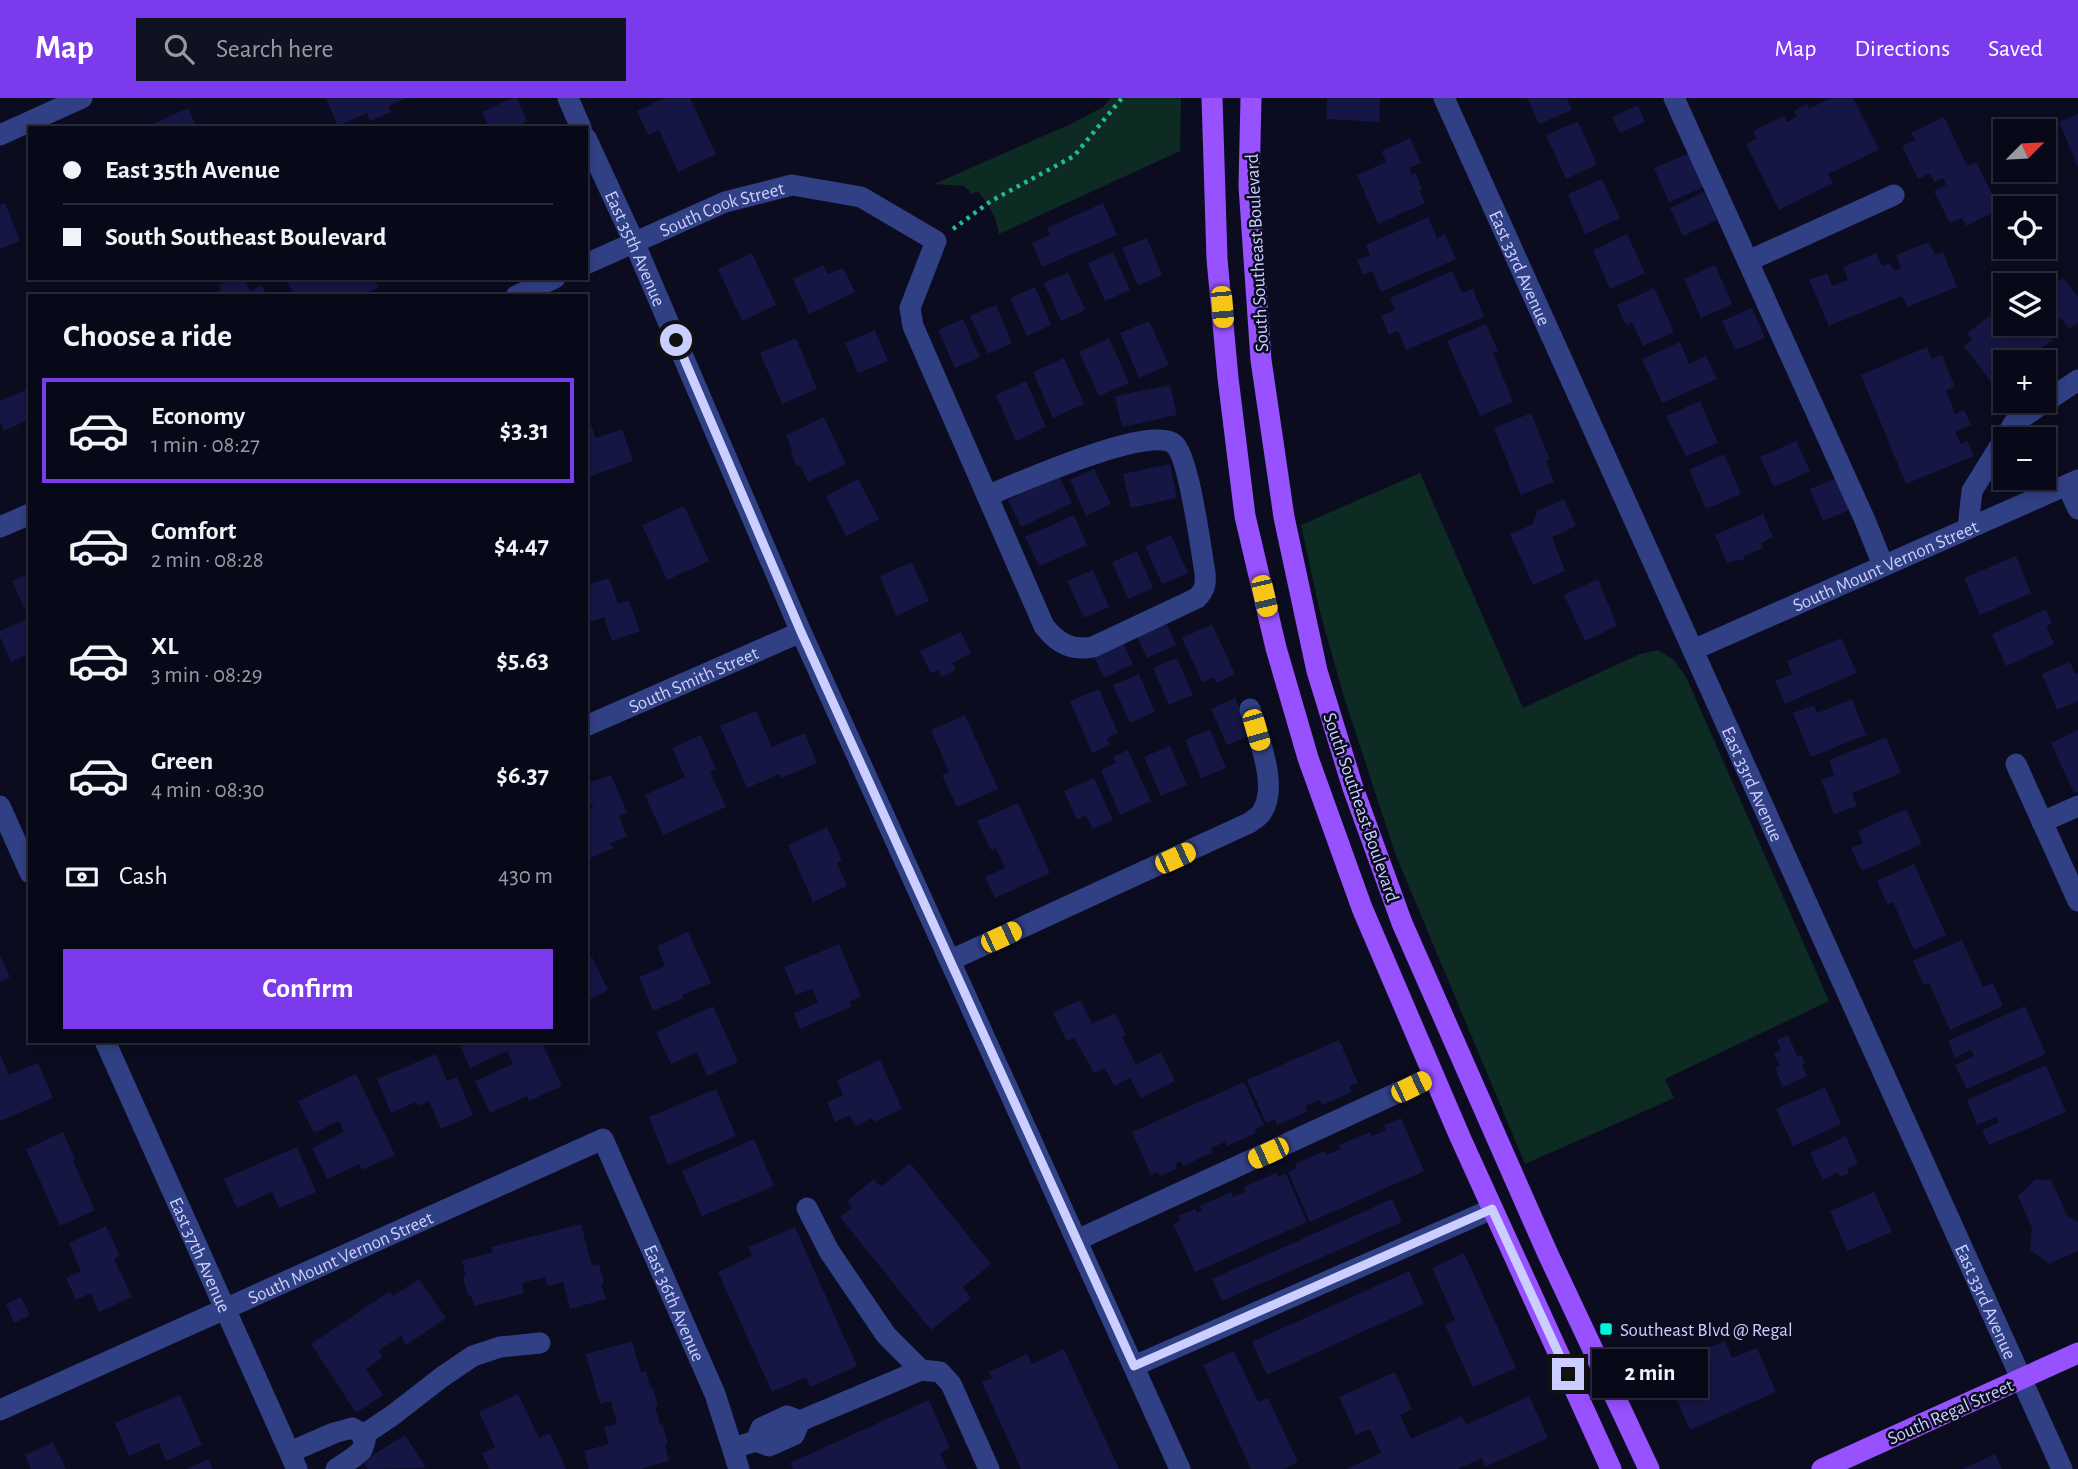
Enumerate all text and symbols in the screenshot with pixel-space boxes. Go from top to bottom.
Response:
search box [136,18,626,81]
icon: search [160,30,198,68]
text: Map [35,32,94,65]
text: Search here [216,36,334,62]
text: Map [1774,37,1816,61]
text: Directions [1854,37,1950,61]
text: Saved [1988,37,2043,61]
north arrow [1993,119,2056,182]
map controls [1993,119,2056,490]
street label: South Southeast Boulevard [1243,153,1272,353]
text: East 35th Avenue [105,157,280,183]
street label: South Cook Street [657,179,786,241]
street label: East 35th Avenue [601,188,668,309]
button: locate [1993,196,2056,259]
street label: East 33rd Avenue [1485,208,1553,329]
text: South Southeast Boulevard [105,224,386,250]
button: layers [1993,273,2056,336]
car [1210,285,1235,329]
text: Choose a ride [63,320,232,352]
route start [660,324,692,356]
button: + [1993,350,2056,413]
icon: car [67,399,130,462]
text: Economy [151,403,245,429]
text: $3.31 [500,417,549,443]
button: − [1993,427,2056,490]
text: 1 min · 08:27 [151,434,260,457]
icon: car [67,514,130,577]
street label: South Mount Vernon Street [1790,517,1981,616]
text: Comfort [151,518,236,544]
text: $4.47 [494,532,549,558]
text: 2 min · 08:28 [151,549,264,572]
car [1250,573,1279,619]
icon: car [67,629,130,692]
text: XL [151,633,178,659]
street label: South Smith Street [626,644,761,717]
text: $5.63 [496,647,549,673]
text: 3 min · 08:29 [151,664,263,687]
car [1241,707,1272,753]
street label: South Southeast Boulevard [1319,710,1402,905]
street label: East 33rd Avenue [1718,724,1786,845]
icon: car [67,744,130,807]
text: Green [151,748,213,774]
text: $6.37 [496,762,549,788]
text: 4 min · 08:30 [151,779,264,802]
car [1152,840,1199,876]
icon: cash [63,858,101,896]
text: Cash [119,863,168,889]
text: 430 m [498,865,553,888]
car [978,919,1025,955]
button: Confirm [63,949,553,1029]
car [1388,1068,1435,1106]
car [1245,1135,1292,1171]
street label: East 37th Avenue [165,1195,233,1316]
street label: South Mount Vernon Street [245,1209,436,1308]
street label: East 36th Avenue [640,1242,707,1364]
street label: East 33rd Avenue [1951,1242,2019,1362]
marker: Southeast Blvd @ Regal [1598,1321,1614,1337]
place label: Southeast Blvd @ Regal [1620,1321,1793,1340]
callout: 2 min [1592,1350,1708,1398]
route end [1552,1358,1584,1390]
text: 2 min [1624,1362,1676,1385]
street label: South Regal Street [1885,1376,2016,1449]

